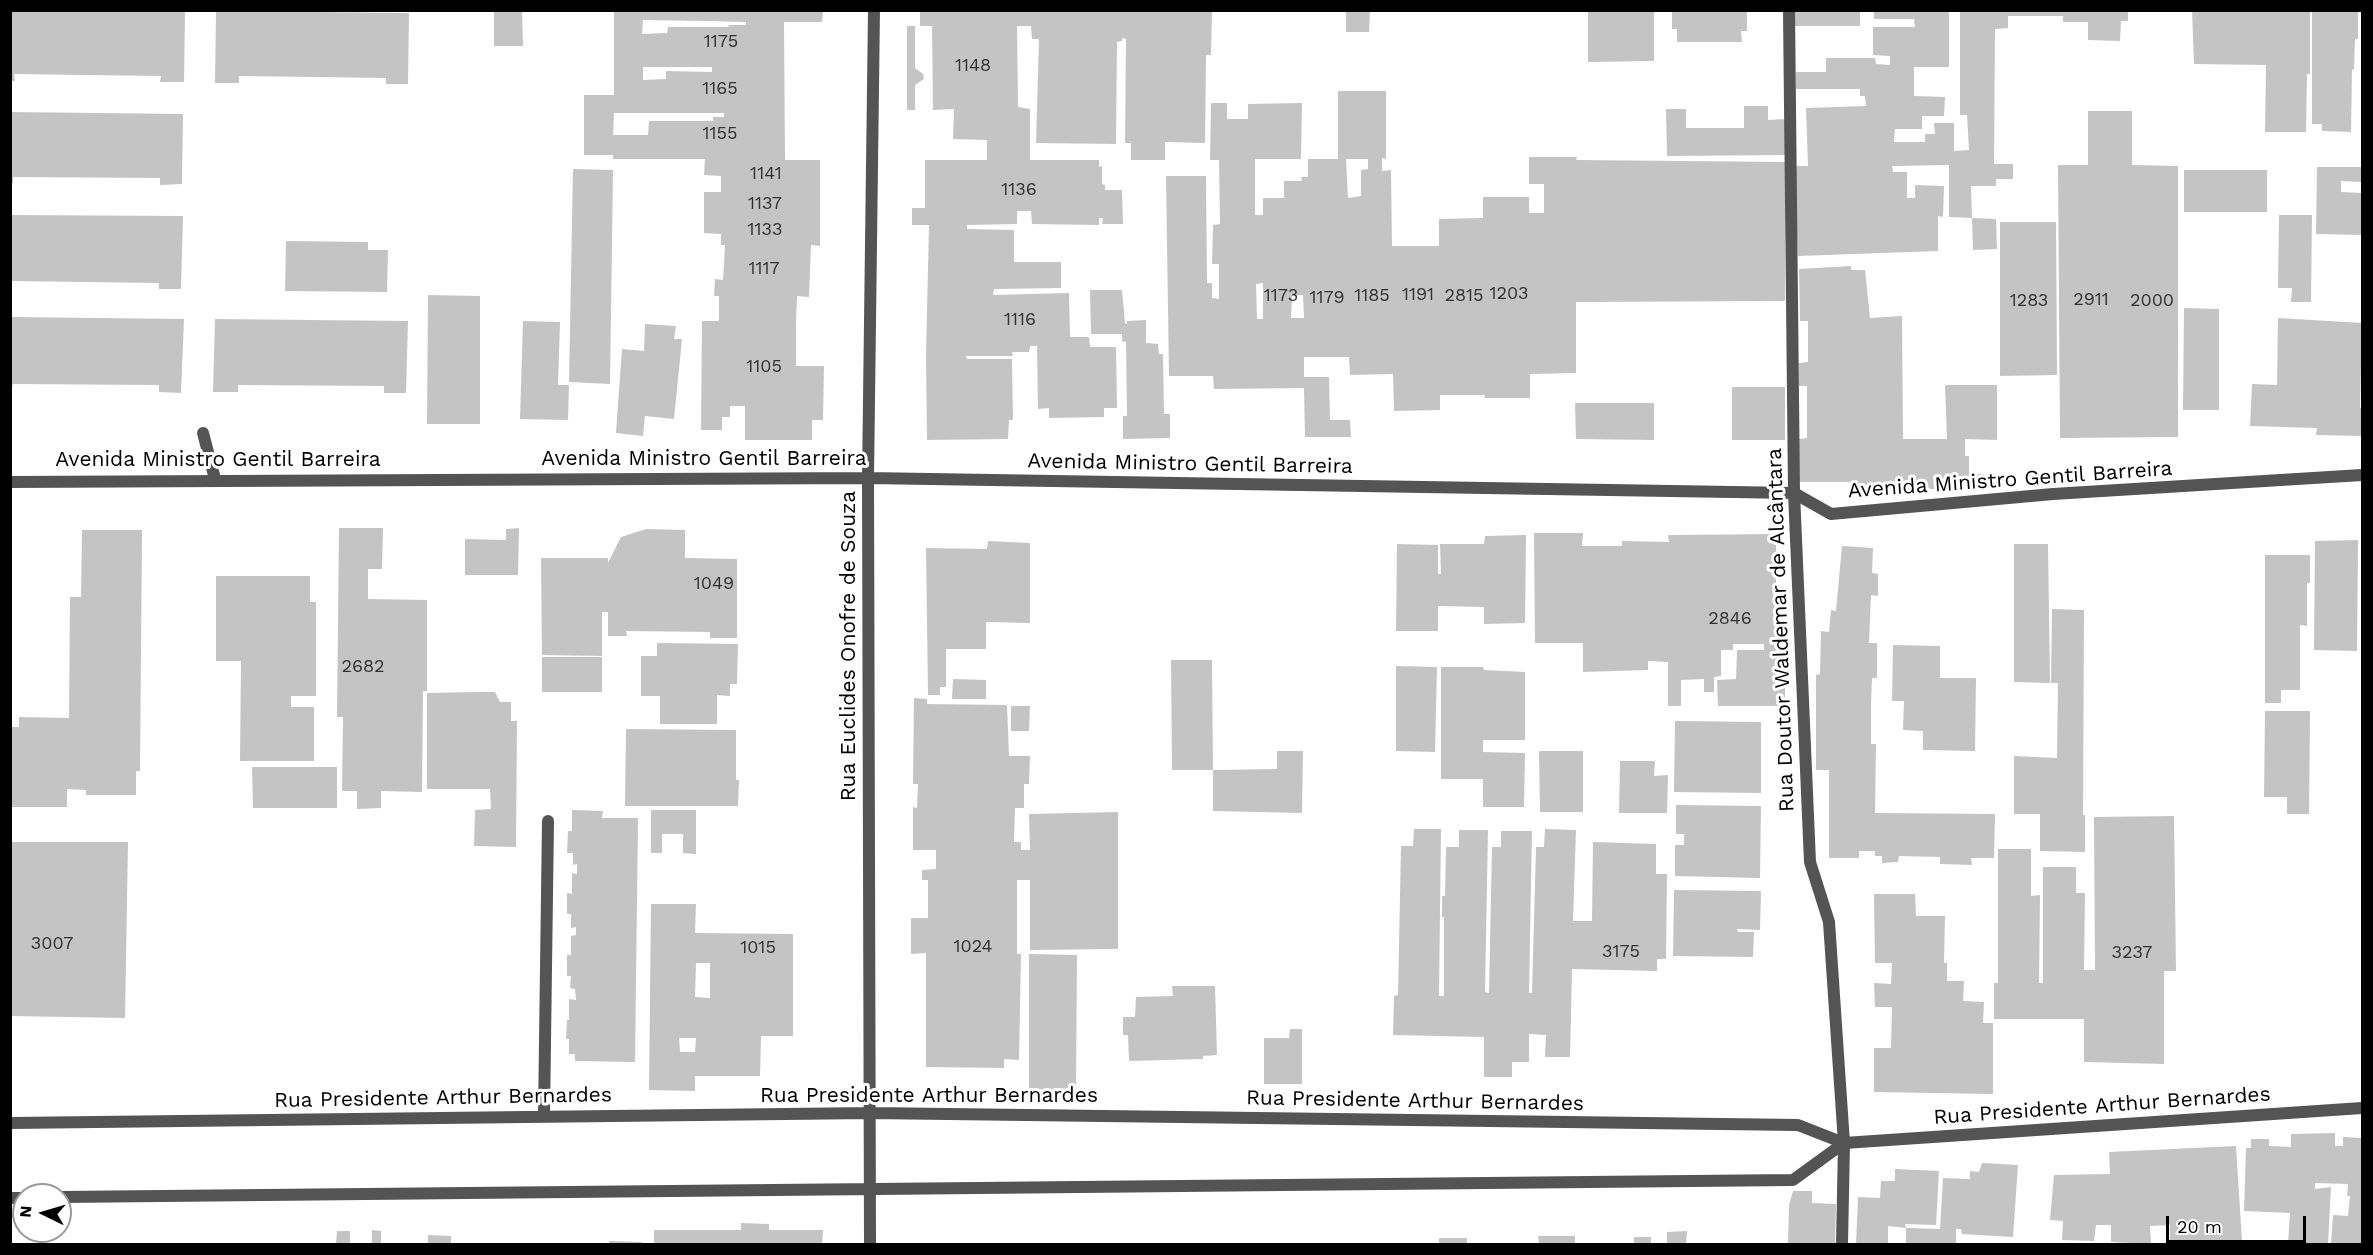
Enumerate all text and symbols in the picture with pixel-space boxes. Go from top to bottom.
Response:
house number: 1175 [704,31,738,53]
house number: 1148 [955,55,991,77]
house number: 1165 [702,78,738,100]
house number: 1155 [703,123,737,145]
house number: 1141 [750,163,782,185]
house number: 1136 [1001,179,1037,201]
house number: 1137 [748,193,782,215]
house number: 1133 [747,219,783,241]
house number: 1117 [748,258,780,280]
house number: 1203 [1490,283,1528,305]
house number: 1191 [1402,284,1434,306]
house number: 1173 [1264,285,1298,307]
house number: 1185 [1354,285,1390,307]
house number: 2815 [1444,285,1484,307]
house number: 1179 [1309,287,1345,309]
house number: 2911 [2073,289,2109,311]
house number: 1283 [2010,290,2048,312]
house number: 2000 [2130,290,2174,312]
house number: 1116 [1004,309,1036,331]
house number: 1105 [746,356,782,378]
street label: Avenida Ministro Gentil Barreira [541,446,867,472]
street label: Avenida Ministro Gentil Barreira [55,447,381,473]
street label: Rua Doutor Waldemar de Alcântara [1762,448,1800,812]
street label: Avenida Ministro Gentil Barreira [1027,449,1353,479]
street label: Avenida Ministro Gentil Barreira [1847,456,2173,504]
street label: Rua Euclides Onofre de Souza [836,491,862,801]
house number: 1049 [694,573,734,595]
house number: 2846 [1708,608,1752,630]
house number: 2682 [341,656,385,678]
house number: 3007 [31,933,73,955]
house number: 1024 [953,936,993,958]
house number: 1015 [740,937,776,959]
house number: 3175 [1602,941,1640,963]
house number: 3237 [2112,942,2152,964]
street label: Rua Presidente Arthur Bernardes [274,1082,612,1114]
street label: Rua Presidente Arthur Bernardes [1933,1082,2271,1130]
street label: Rua Presidente Arthur Bernardes [760,1083,1098,1109]
street label: Rua Presidente Arthur Bernardes [1246,1085,1584,1117]
north arrow [12,1183,72,1243]
scale bar [2169,1204,2308,1242]
text: N [16,1205,36,1218]
text: 20 m [2177,1216,2222,1237]

